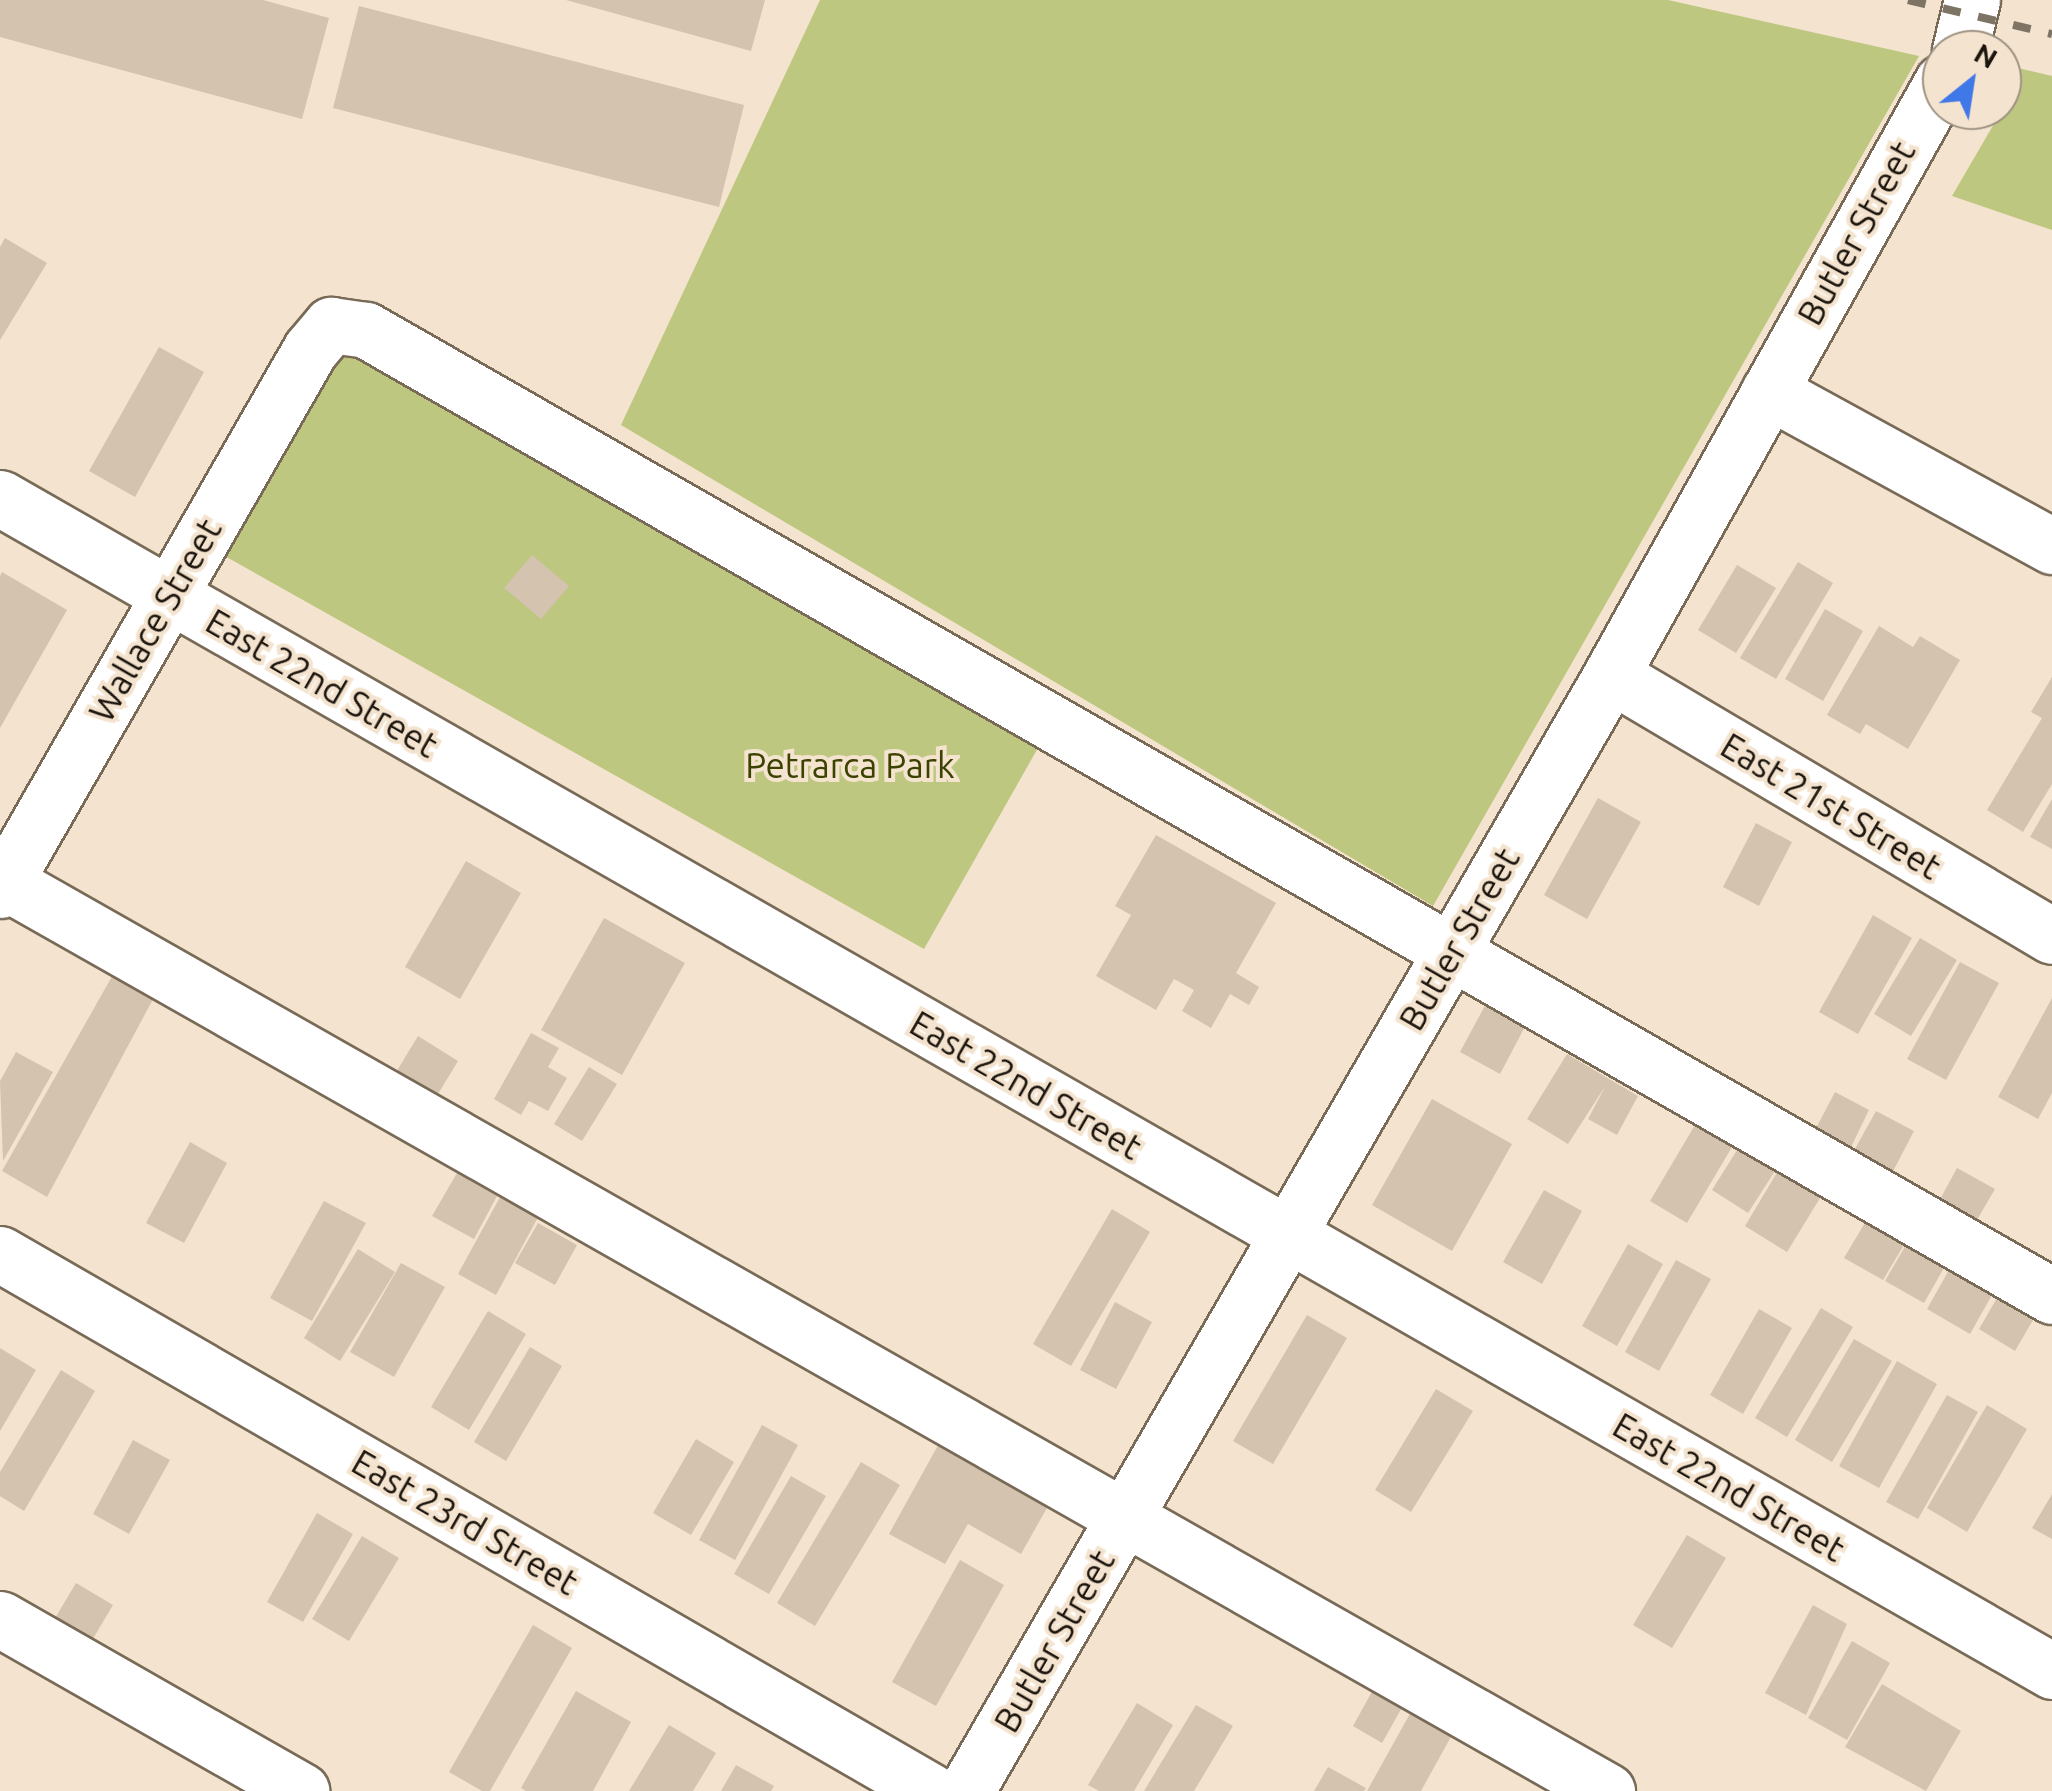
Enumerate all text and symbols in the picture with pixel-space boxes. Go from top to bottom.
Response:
north arrow [1922,30,2022,130]
text: N [1969,37,2003,74]
street label: Butler Street [1788,134,1924,332]
street label: Wallace Street [80,511,230,729]
street label: East 22nd Street [199,600,445,766]
street label: East 21st Street [1714,724,1948,888]
park label: Petrarca Park [745,744,955,786]
street label: Butler Street [1390,840,1528,1038]
street label: East 22nd Street [903,1002,1149,1168]
street label: East 22nd Street [1606,1404,1852,1570]
street label: East 23rd Street [345,1440,585,1604]
street label: Butler Street [985,1542,1123,1740]

